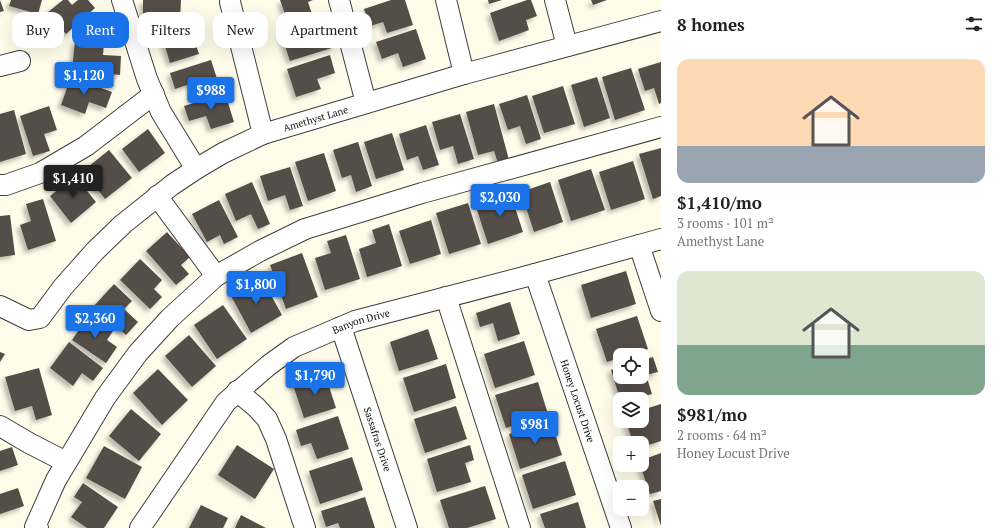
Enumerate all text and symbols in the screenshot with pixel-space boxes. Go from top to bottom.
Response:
chip: Buy [12,12,64,48]
chip: Rent [72,12,129,48]
chip: Filters [137,12,205,48]
chip: New [213,12,268,48]
chip: Apartment [276,12,372,48]
text: 8 homes [677,13,745,36]
icon: filters [963,13,985,35]
pin: $1,120 [51,62,117,96]
text: $1,120 [64,66,104,84]
pin: $988 [187,77,235,111]
text: $988 [196,81,226,99]
icon: home [795,85,867,157]
street label: Amethyst Lane [282,103,350,135]
pin: $1,410 [40,165,106,199]
text: $1,410 [53,169,93,187]
pin: $2,030 [467,184,533,218]
text: $2,030 [480,188,520,206]
text: $1,410/mo [677,191,762,214]
text: 3 rooms · 101 m² [677,214,774,232]
text: Amethyst Lane [677,232,764,250]
pin: $1,800 [223,271,289,305]
text: $1,800 [236,275,276,293]
icon: home [795,297,867,369]
pin: $2,360 [62,305,128,339]
street label: Banyon Drive [330,306,391,337]
text: $2,360 [75,309,115,327]
map controls [613,348,649,516]
button: locate [613,348,649,384]
street label: Honey Locust Drive [557,358,598,444]
pin: $1,790 [282,362,348,396]
text: $1,790 [295,366,335,384]
button: layers [613,392,649,428]
text: $981/mo [677,403,747,426]
street label: Sassafras Drive [361,405,394,473]
pin: $981 [511,411,559,445]
text: $981 [520,415,550,433]
text: 2 rooms · 64 m² [677,426,767,444]
button: + [613,436,649,472]
text: Honey Locust Drive [677,444,790,462]
button: − [613,480,649,516]

